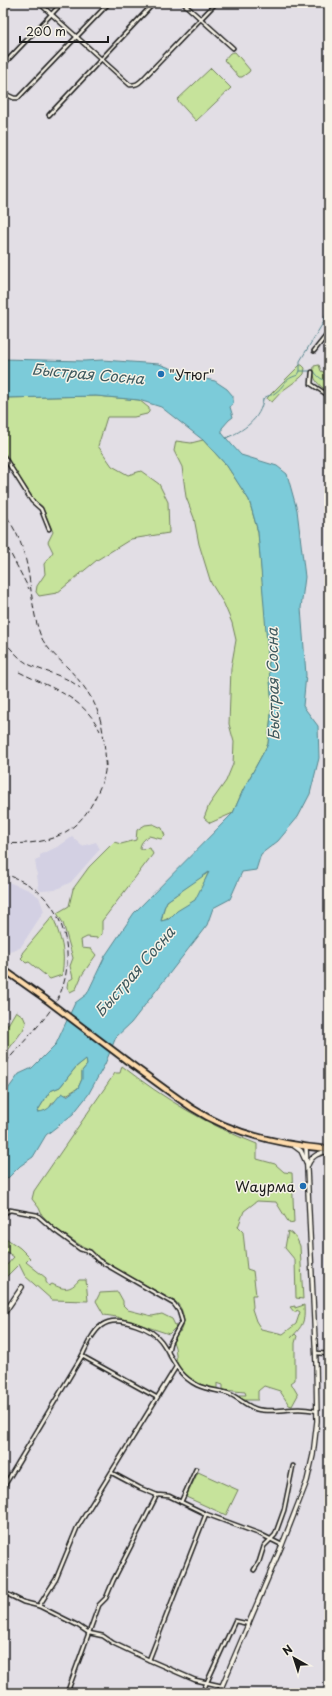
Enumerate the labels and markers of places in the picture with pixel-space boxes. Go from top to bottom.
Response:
place label: "Утюг" [169,364,214,385]
marker: "Утюг" [156,369,166,379]
place label: Wаурма [235,1176,295,1197]
marker: Wаурма [298,1181,308,1191]

